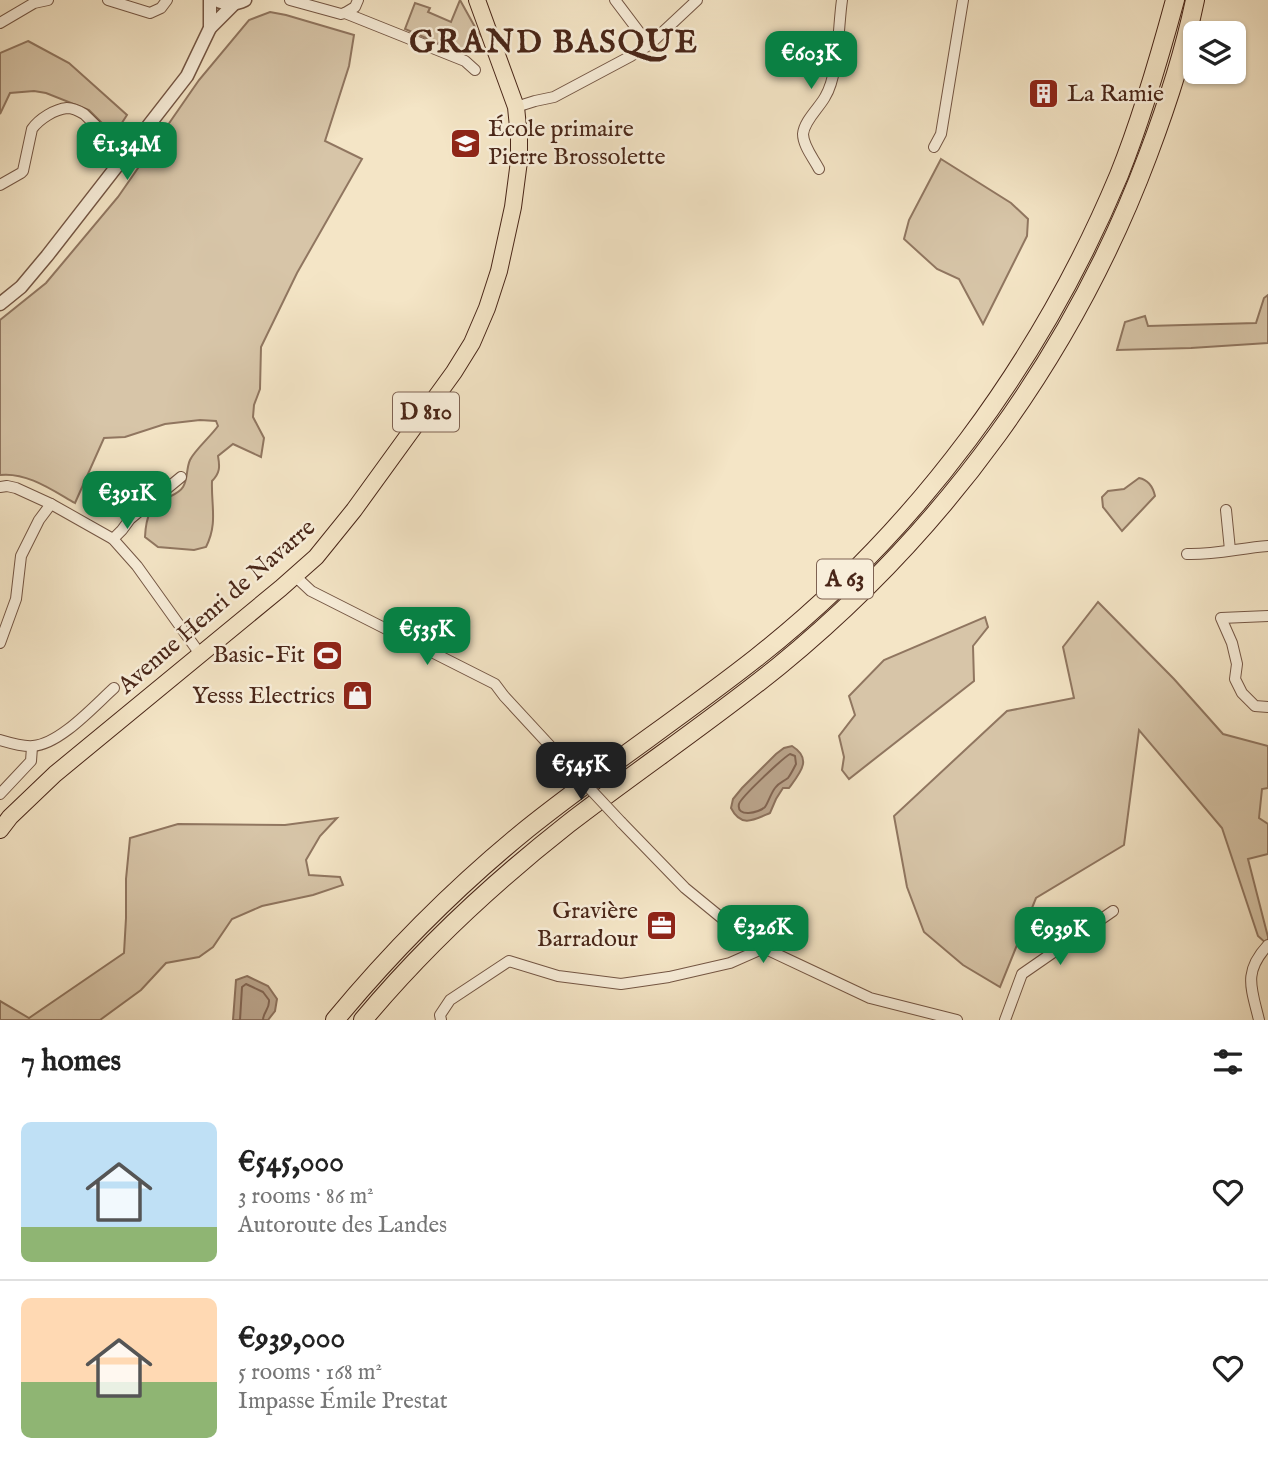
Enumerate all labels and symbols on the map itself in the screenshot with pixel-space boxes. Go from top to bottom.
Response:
district label: GRAND BASQUE [409,23,699,64]
pin: €603K [762,32,860,91]
building icon: La Ramie [1027,77,1061,111]
place label: La Ramie [1067,79,1164,110]
place label: École primaire Pierre Brossolette [488,114,665,173]
pin: €1.34M [70,122,184,182]
school or university icon: École primaire Pierre Brossolette [448,126,482,160]
road number: D 810 [393,392,459,432]
pin: €391K [78,472,176,531]
street label: Avenue Henri de Navarre [111,513,322,702]
road number: A 63 [817,559,873,598]
pin: €535K [378,608,476,667]
sports icon: Basic-Fit [311,638,345,672]
place label: Basic-Fit [213,640,305,671]
shop icon: Yesss Electrics [341,679,375,713]
place label: Yesss Electrics [192,681,335,712]
pin: €545K [532,742,630,802]
place label: Gravière Barradour [537,896,638,955]
pin: €326K [714,906,812,965]
office icon: Gravière Barradour [644,908,678,942]
pin: €939K [1011,908,1109,967]

